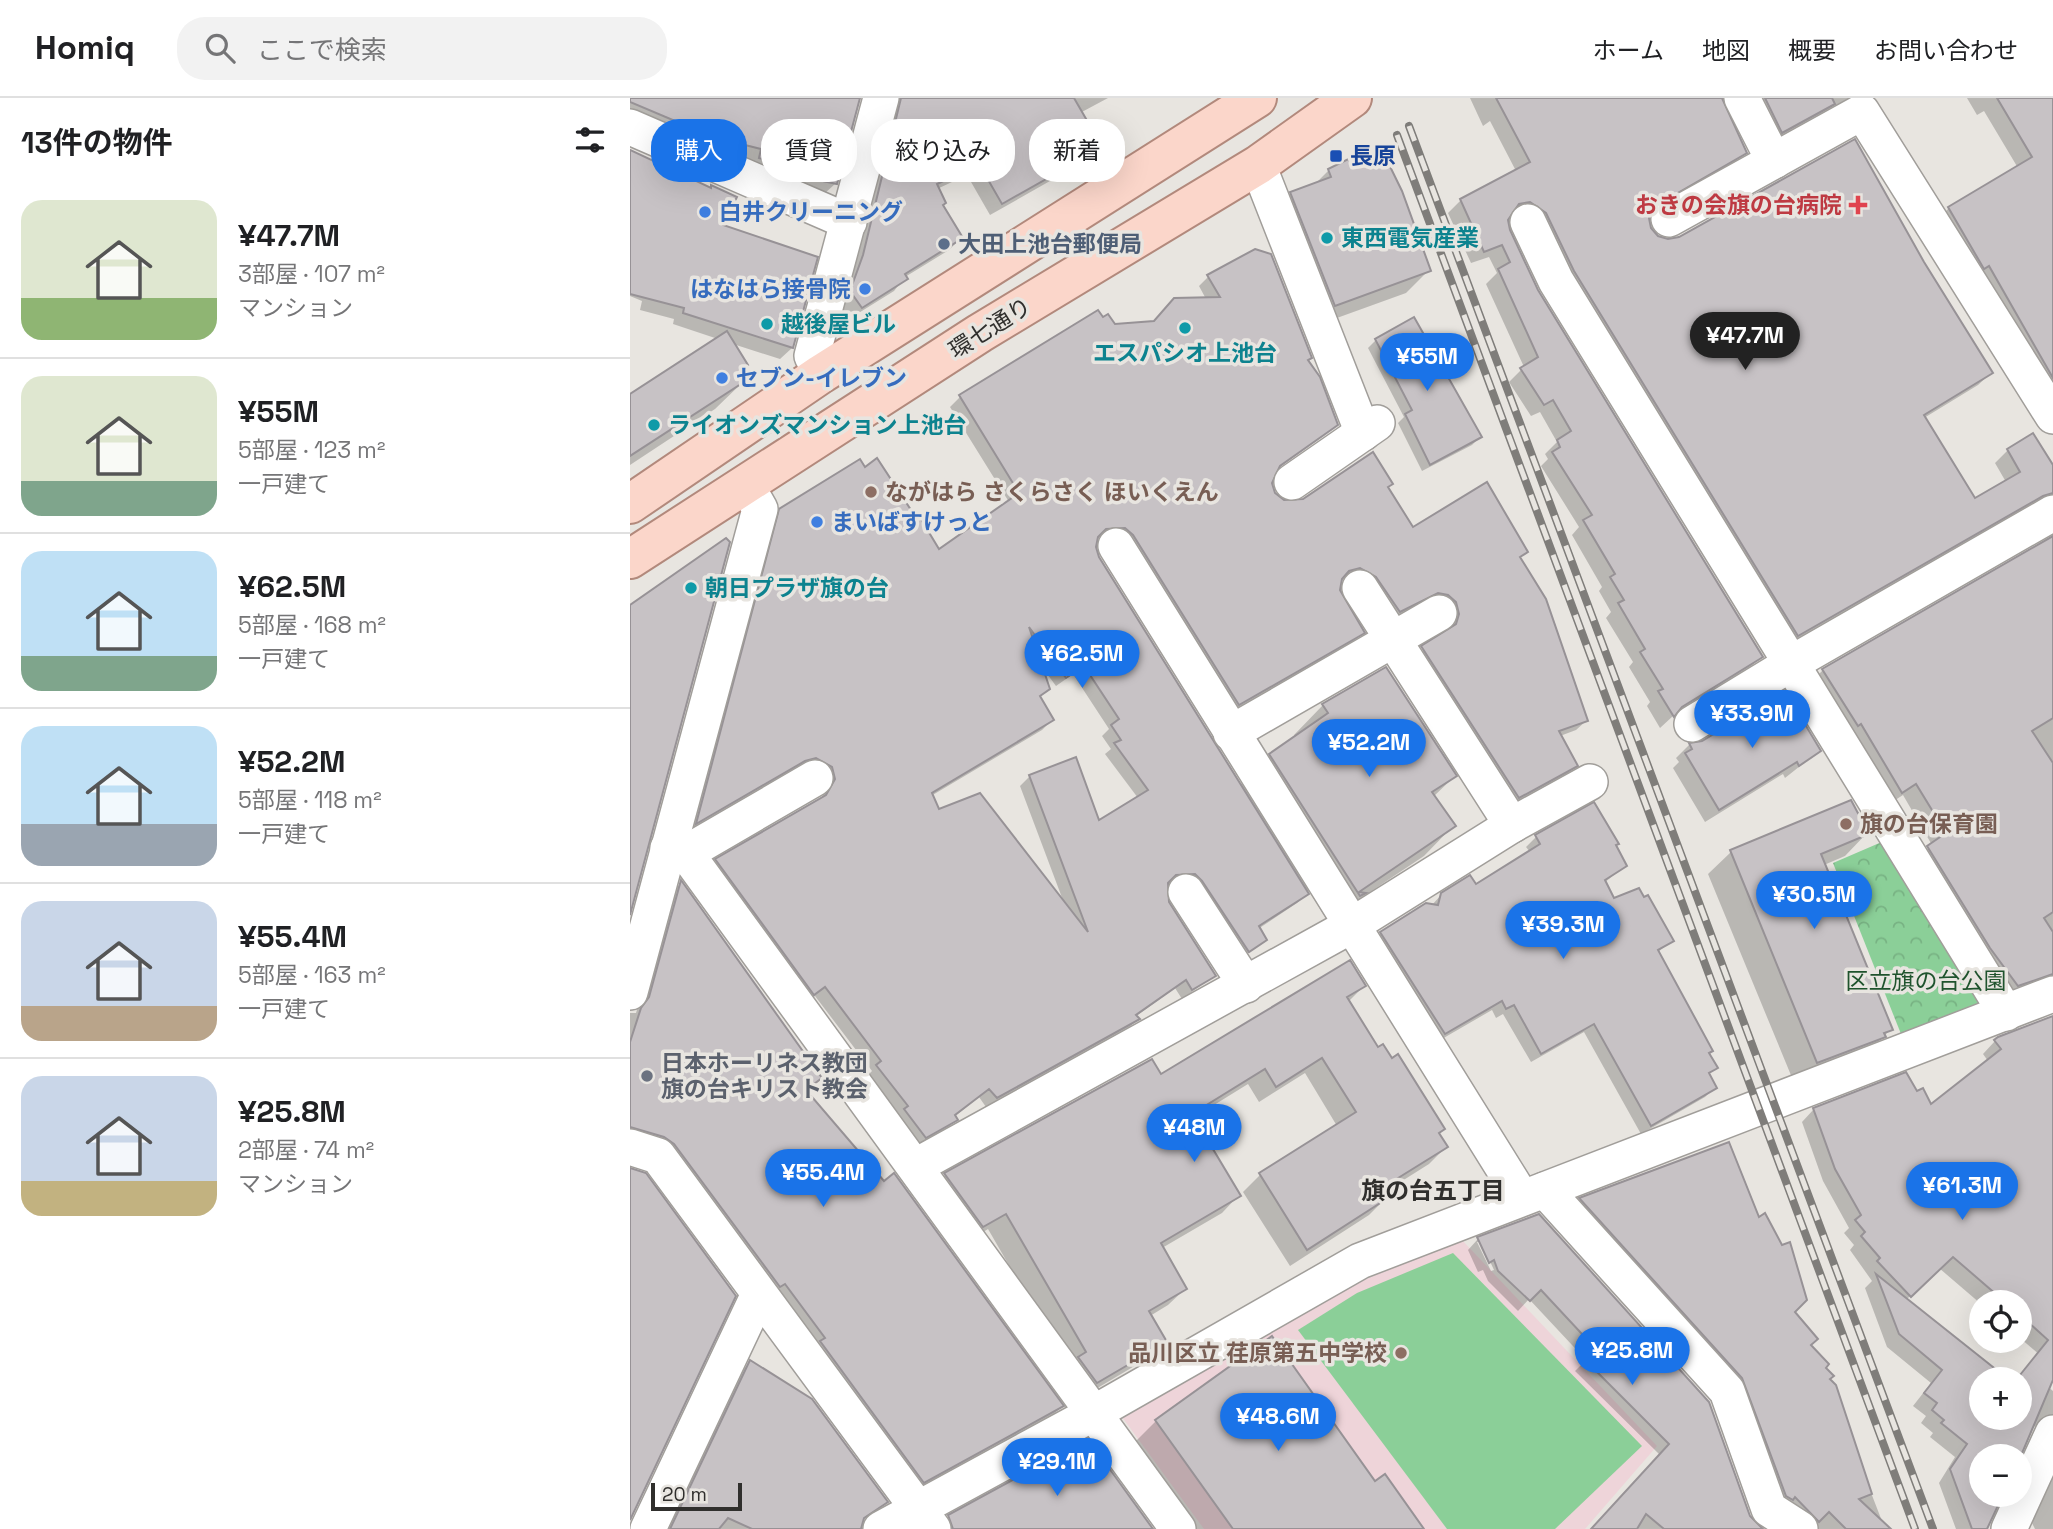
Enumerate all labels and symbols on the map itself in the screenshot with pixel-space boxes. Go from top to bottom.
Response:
place label: 長原 [1350,141,1396,171]
marker: 長原 [1328,148,1344,164]
place label: おきの会旗の台病院 [1635,190,1842,220]
marker: おきの会旗の台病院 [1848,195,1868,215]
place label: 白井クリーニング [719,197,903,227]
marker: 白井クリーニング [697,204,713,220]
place label: 東西電気産業 [1341,223,1479,253]
place label: 大田上池台郵便局 [958,229,1142,259]
marker: 東西電気産業 [1319,230,1335,246]
marker: 大田上池台郵便局 [936,236,952,252]
place label: はなはら接骨院 [690,274,851,304]
marker: はなはら接骨院 [857,281,873,297]
street label: 環七通り [943,291,1037,365]
place label: 越後屋ビル [781,309,896,339]
pin: ¥47.7M [1688,313,1802,372]
marker: 越後屋ビル [759,316,775,332]
marker: エスパシオ上池台 [1177,320,1193,336]
pin: ¥55M [1386,334,1468,393]
place label: エスパシオ上池台 [1093,338,1277,368]
place label: セブン-イレブン [736,363,907,393]
marker: セブン-イレブン [714,370,730,386]
place label: ライオンズマンション上池台 [668,410,967,440]
marker: ライオンズマンション上池台 [646,417,662,433]
place label: ながはら さくらさく ほいくえん [885,477,1219,507]
marker: ながはら さくらさく ほいくえん [863,484,879,500]
place label: まいばすけっと [831,507,992,537]
marker: まいばすけっと [809,514,825,530]
place label: 朝日プラザ旗の台 [705,573,889,603]
marker: 朝日プラザ旗の台 [683,580,699,596]
pin: ¥62.5M [1025,630,1139,690]
pin: ¥33.9M [1695,690,1809,750]
pin: ¥52.2M [1312,720,1426,779]
place label: 旗の台保育園 [1860,809,1998,839]
marker: 旗の台保育園 [1838,816,1854,832]
pin: ¥30.5M [1757,872,1871,931]
pin: ¥39.3M [1506,902,1620,961]
park label: 区立旗の台公園 [1846,966,2007,996]
place label: 日本ホーリネス教団 旗の台キリスト教会 [661,1048,868,1104]
marker: 日本ホーリネス教団 旗の台キリスト教会 [639,1068,655,1084]
pin: ¥48M [1153,1104,1235,1164]
pin: ¥55.4M [766,1150,880,1209]
pin: ¥61.3M [1905,1162,2019,1222]
district label: 旗の台五丁目 [1361,1175,1505,1206]
pin: ¥25.8M [1575,1328,1689,1387]
place label: 品川区立 荏原第五中学校 [1128,1338,1387,1368]
marker: 品川区立 荏原第五中学校 [1393,1345,1409,1361]
pin: ¥48.6M [1221,1394,1335,1453]
pin: ¥29.1M [1000,1438,1114,1498]
scale bar [651,1480,742,1512]

